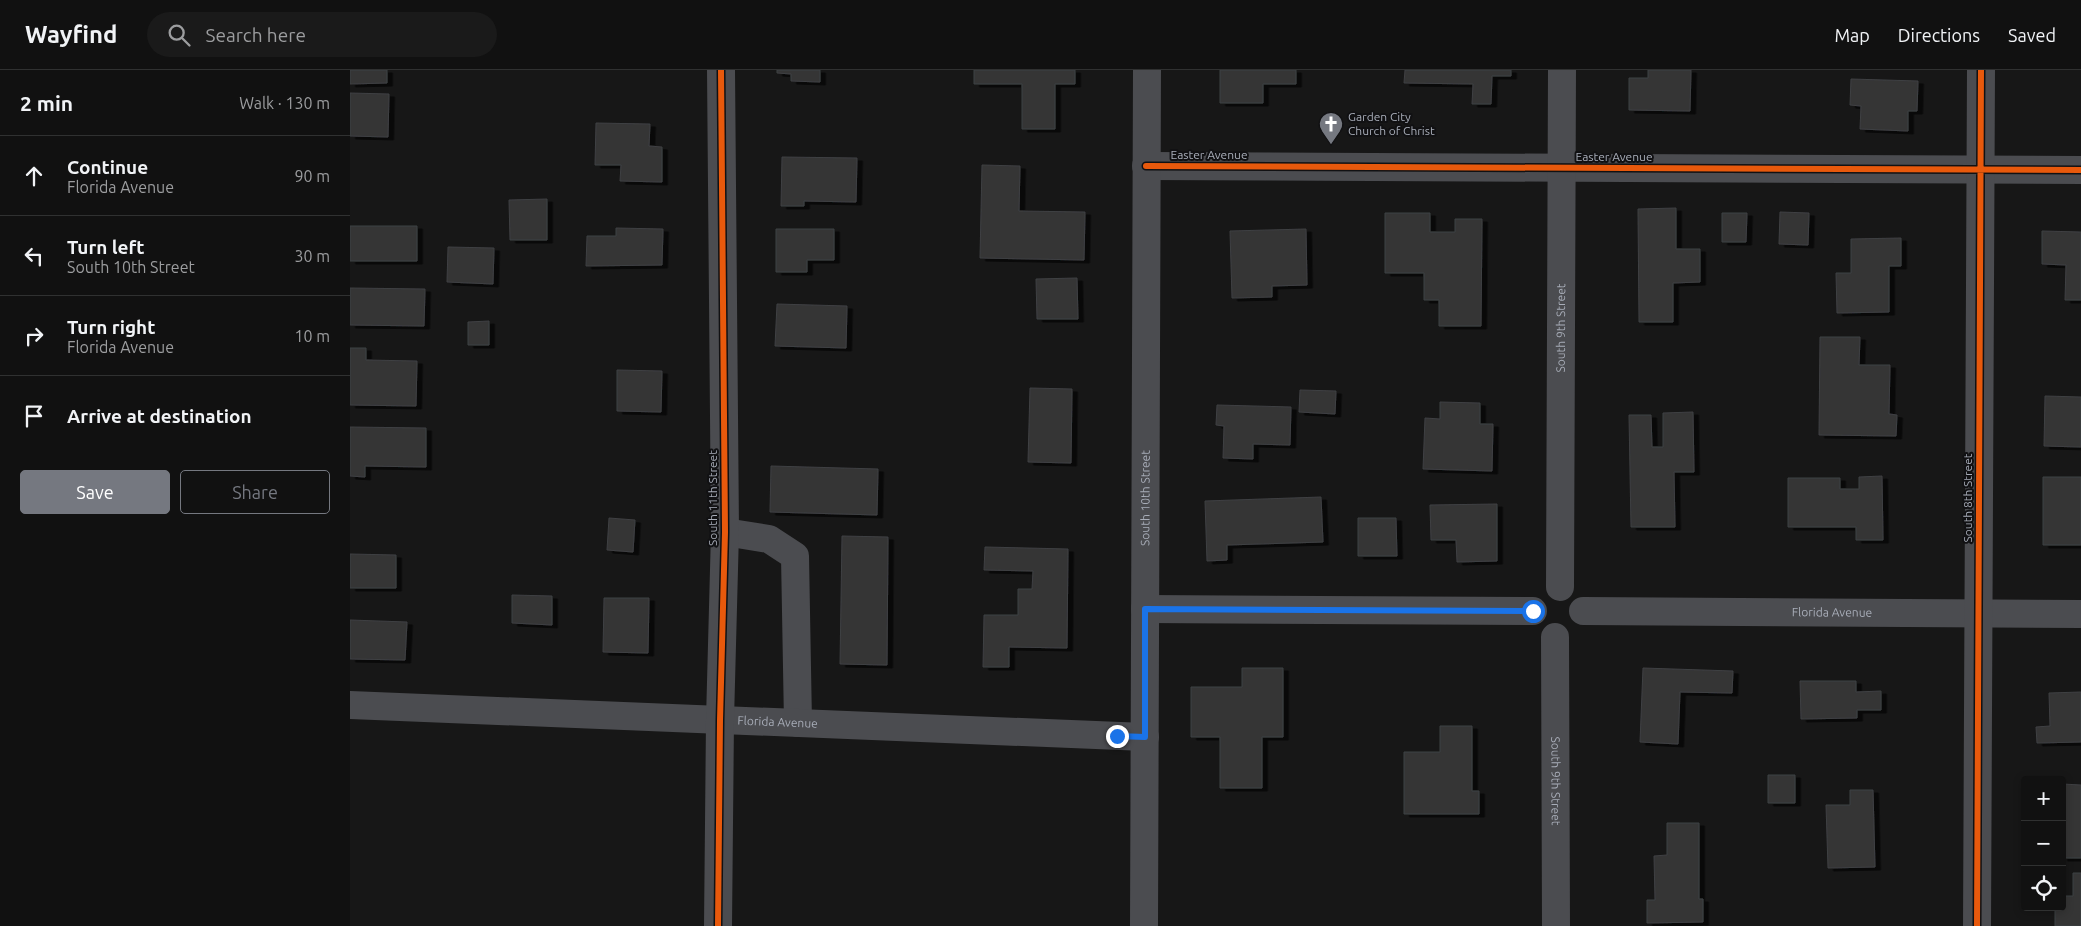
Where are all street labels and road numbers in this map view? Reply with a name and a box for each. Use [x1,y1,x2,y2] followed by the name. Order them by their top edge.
[1170,148,1248,161] street label: Easter Avenue
[1575,150,1653,163] street label: Easter Avenue
[1554,283,1567,373] street label: South 9th Street
[706,450,719,546] street label: South 11th Street
[1138,450,1152,546] street label: South 10th Street
[1961,453,1974,543] street label: South 8th Street
[1792,605,1872,619] street label: Florida Avenue
[737,714,818,730] street label: Florida Avenue
[1549,736,1563,826] street label: South 9th Street

